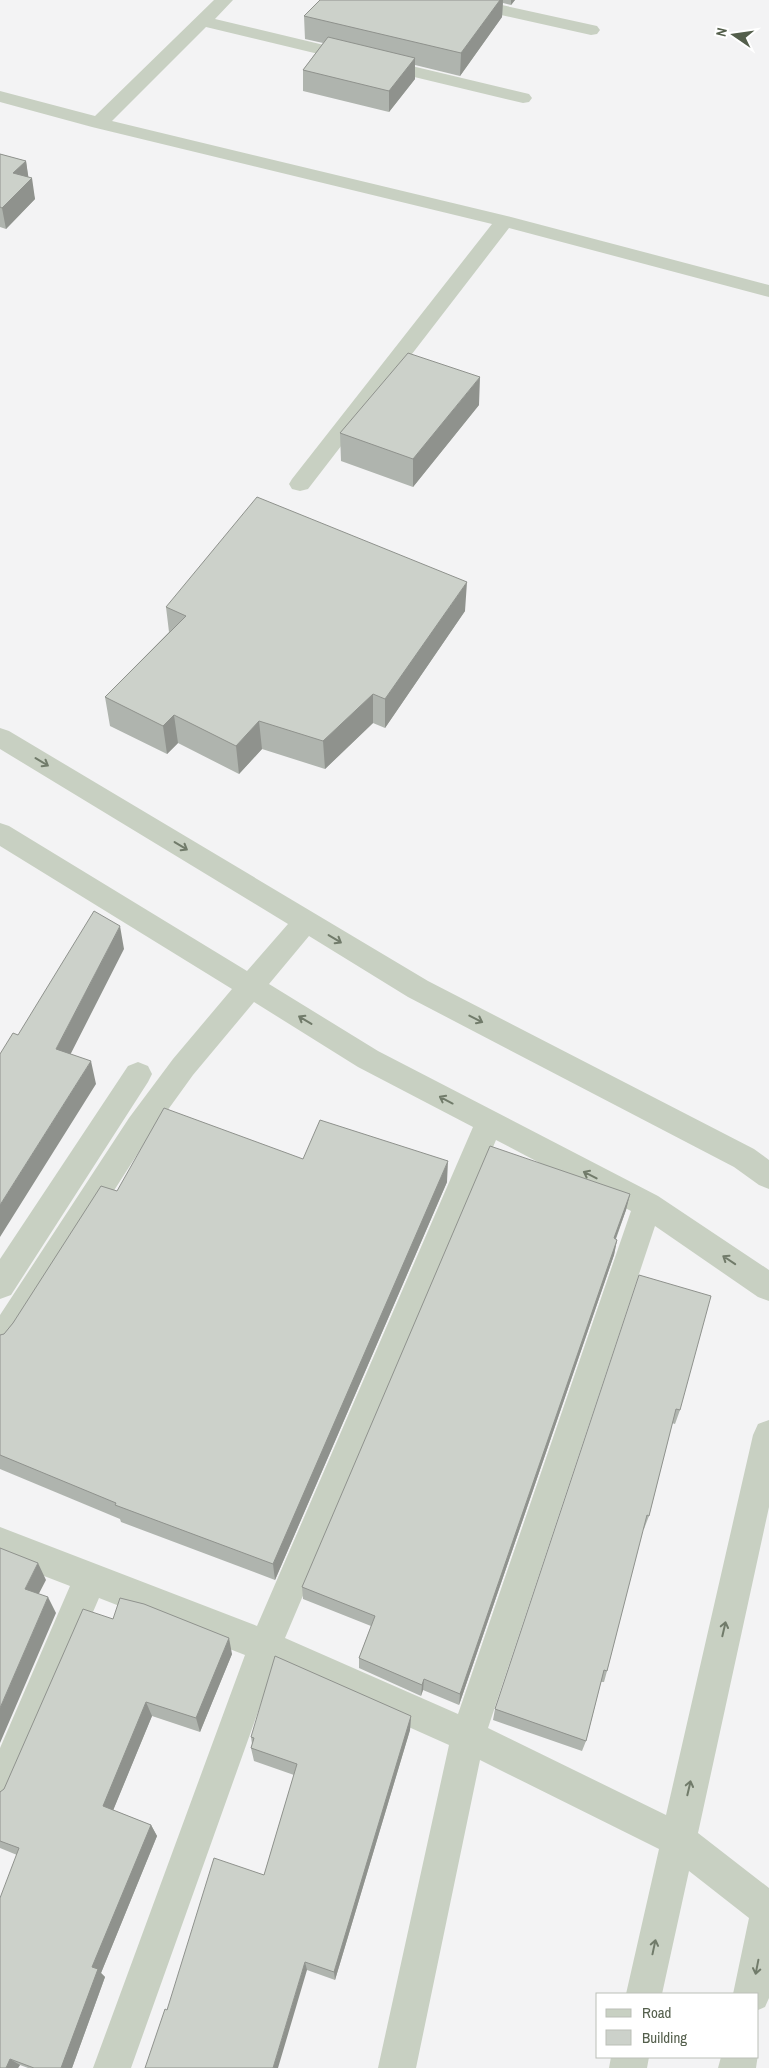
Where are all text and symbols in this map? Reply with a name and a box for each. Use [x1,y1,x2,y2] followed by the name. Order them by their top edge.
[709,10,759,60] north arrow
[712,26,731,38] text: N
[34,758,48,768] one-way arrow
[174,842,188,852] one-way arrow
[328,934,342,944] one-way arrow
[469,1014,484,1024] one-way arrow
[298,1015,312,1026] one-way arrow
[439,1095,454,1105] one-way arrow
[583,1170,598,1180] one-way arrow
[722,1255,736,1265] one-way arrow
[720,1622,729,1638] one-way arrow
[685,1780,694,1796] one-way arrow
[650,1939,659,1955] one-way arrow
[752,1959,761,1975] one-way arrow
[596,1993,759,2058] legend
[642,2002,671,2023] text: Road
[642,2027,687,2048] text: Building

